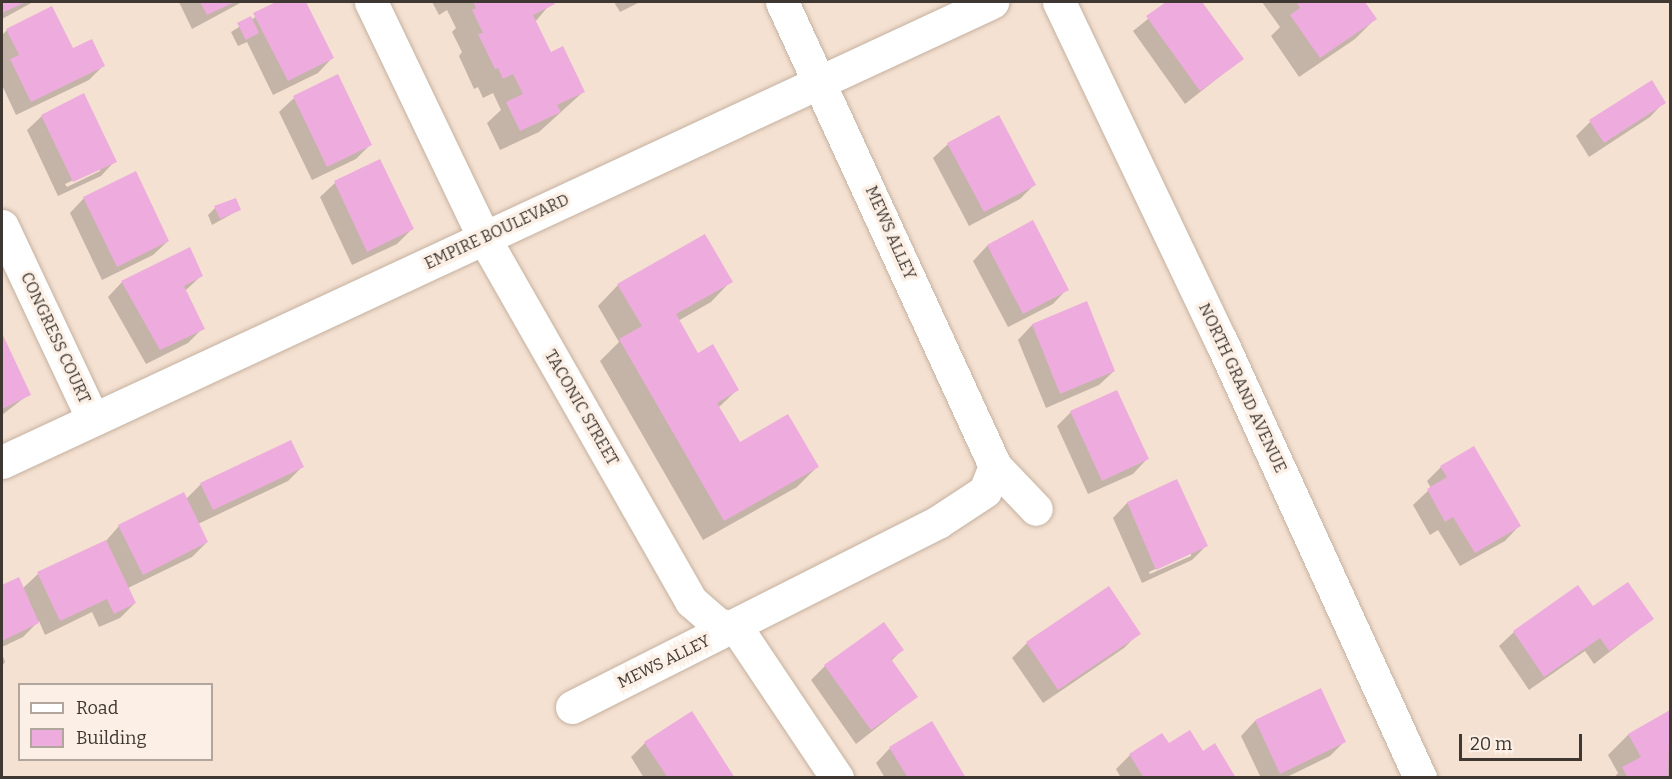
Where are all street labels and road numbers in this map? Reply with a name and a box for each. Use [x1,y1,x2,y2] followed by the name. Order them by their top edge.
[861,183,919,283] street label: MEWS ALLEY
[422,190,572,274] street label: EMPIRE BOULEVARD
[16,269,94,407] street label: CONGRESS COURT
[1194,300,1290,476] street label: NORTH GRAND AVENUE
[540,347,622,469] street label: TACONIC STREET
[615,631,713,693] street label: MEWS ALLEY

